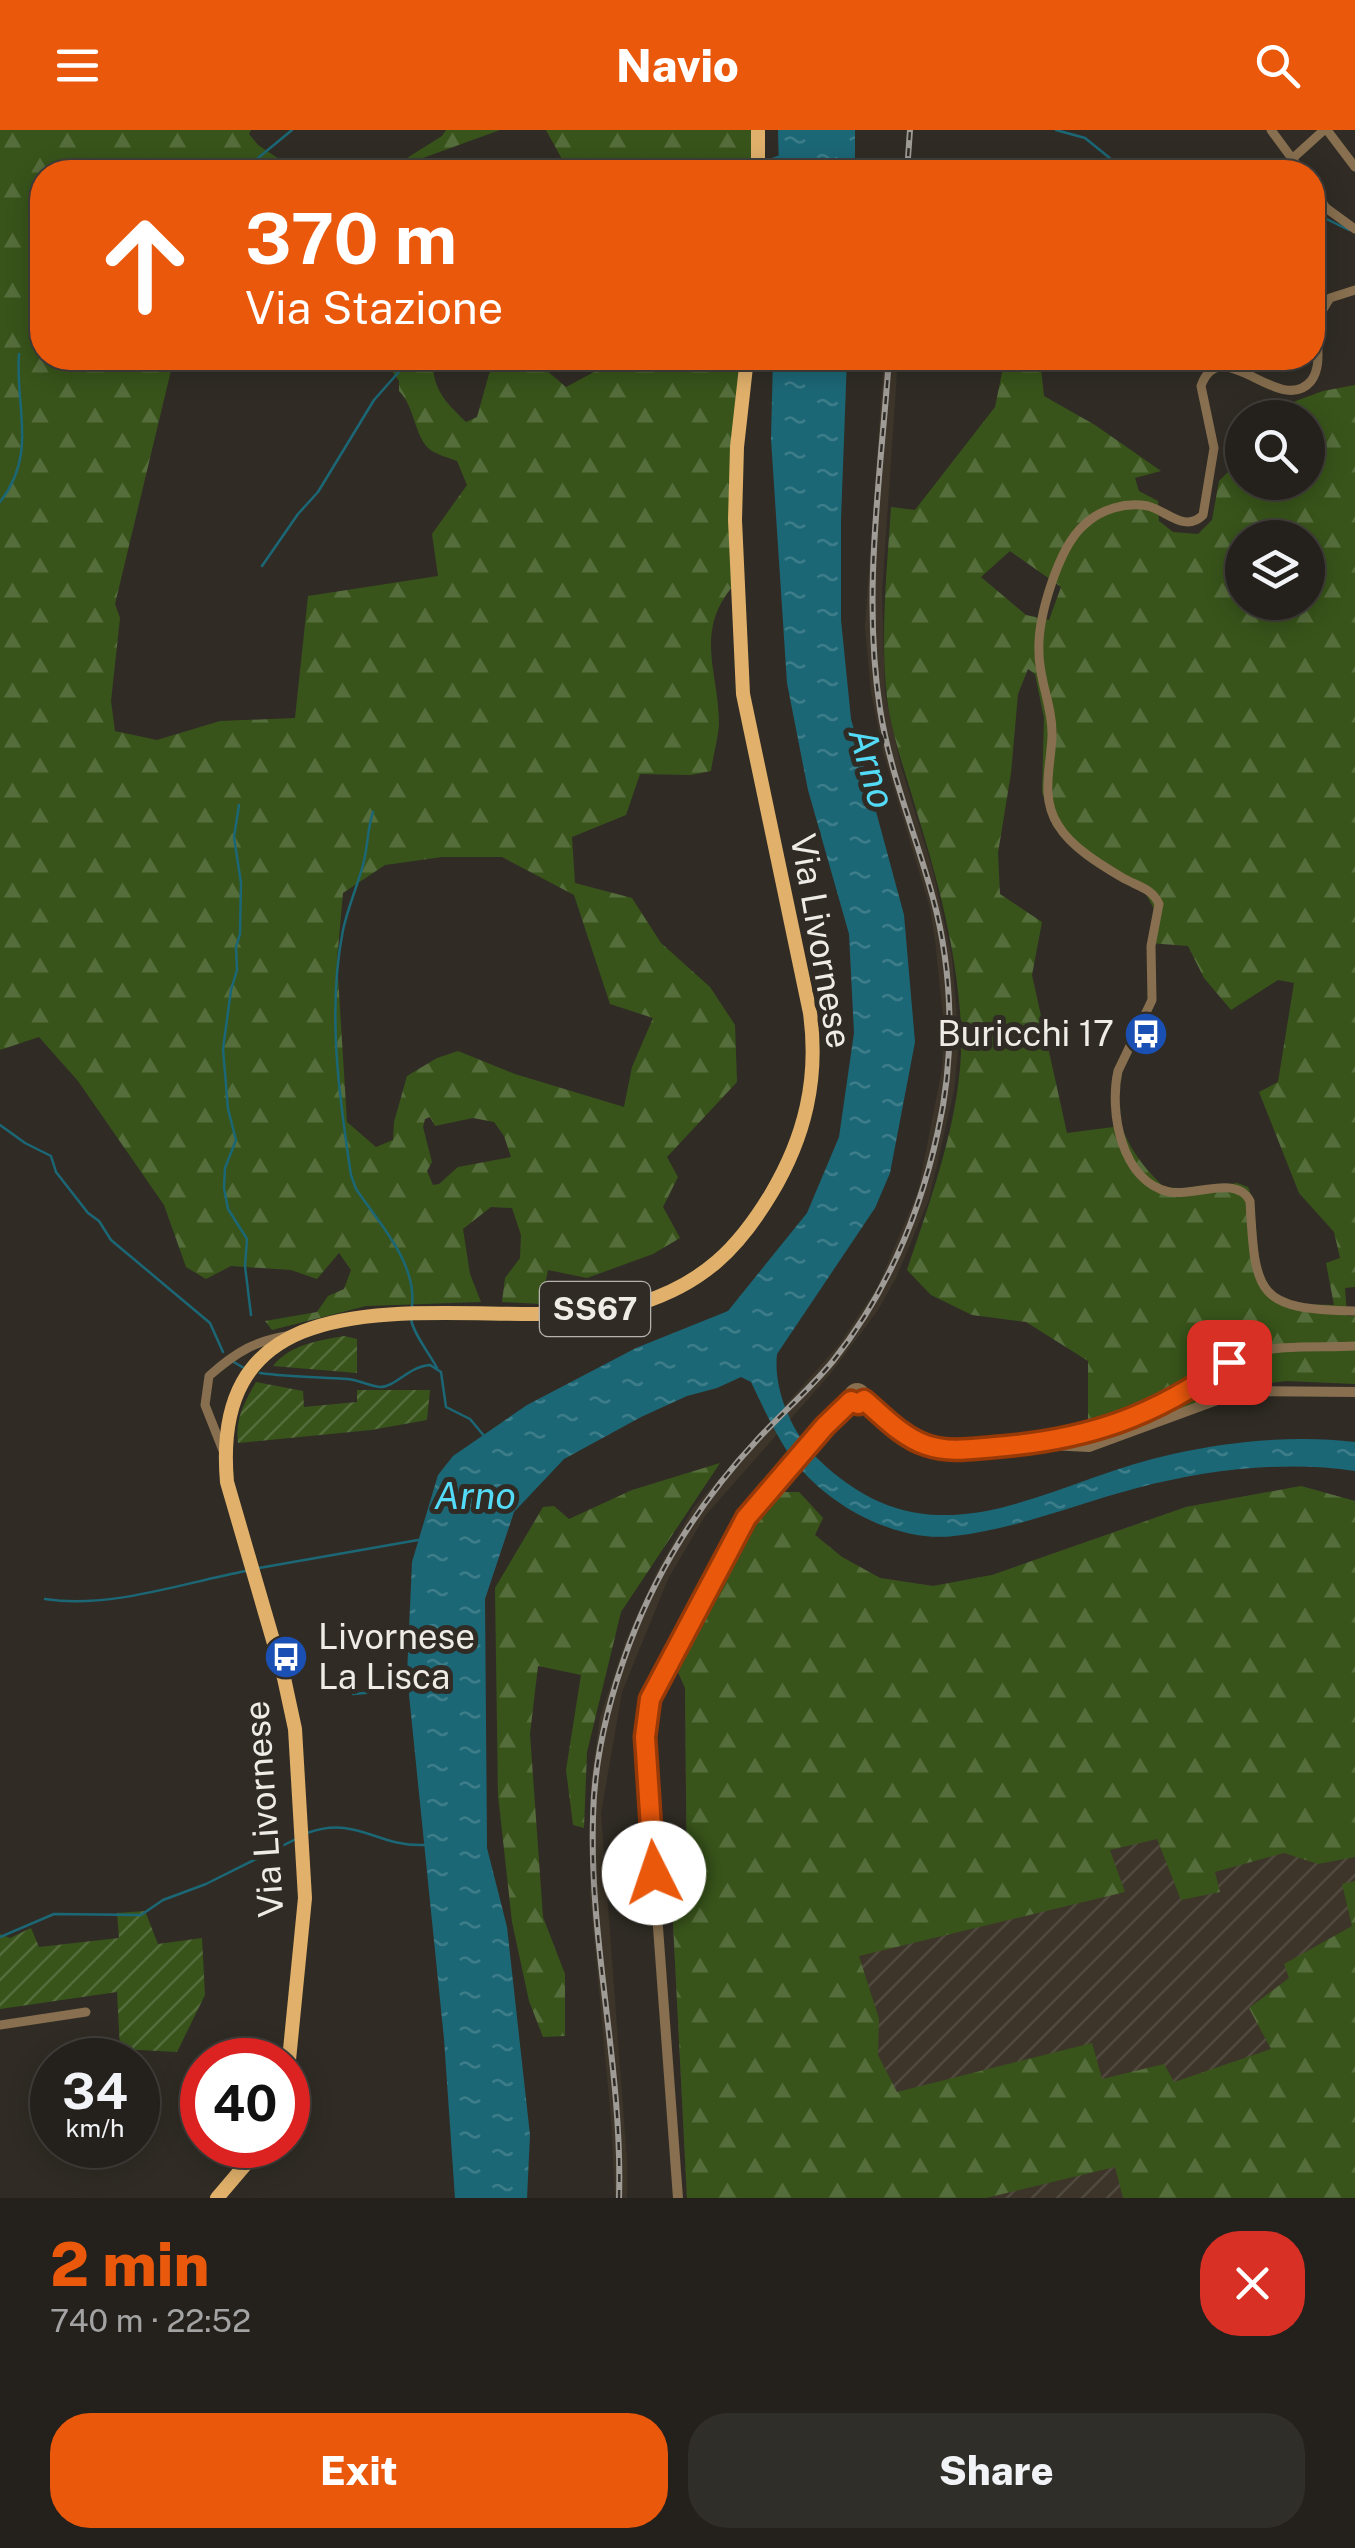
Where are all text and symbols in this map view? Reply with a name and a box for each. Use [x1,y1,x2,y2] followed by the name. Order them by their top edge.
[50,38,105,93] icon: menu
[1250,38,1305,93] icon: search
[616,39,739,92] text: Navio
[245,197,457,280] text: 370 m
[80,200,210,330] icon: ahead
[245,281,503,334] text: Via Stazione
[1225,400,1325,620] map controls
[1225,400,1325,500] button: search
[1225,520,1325,620] button: layers
[840,722,905,813] water label: Arno
[782,830,861,1051] street label: Via Livornese
[1123,1011,1169,1057] bus stop icon: Buricchi 17
[937,1013,1114,1054] place label: Buricchi 17
[540,1282,650,1336] road number: SS67
[1187,1320,1272,1405] pin
[1202,1335,1257,1390] icon: arrive
[434,1473,516,1518] water label: Arno
[318,1616,475,1697] place label: Livornese La Lisca
[263,1634,309,1680] bus stop icon: Livornese La Lisca
[235,1699,292,1919] street label: Via Livornese
[602,1821,706,1925] position arrow
[180,2038,310,2168] speed limit sign: 40
[62,2061,128,2120] text: 34
[66,2113,124,2143] text: km/h
[50,2229,209,2300] text: 2 min
[1200,2231,1305,2336] button: close
[50,2302,251,2339] text: 740 m · 22:52
[50,2413,668,2528] button: Exit
[688,2413,1305,2528] button: Share

